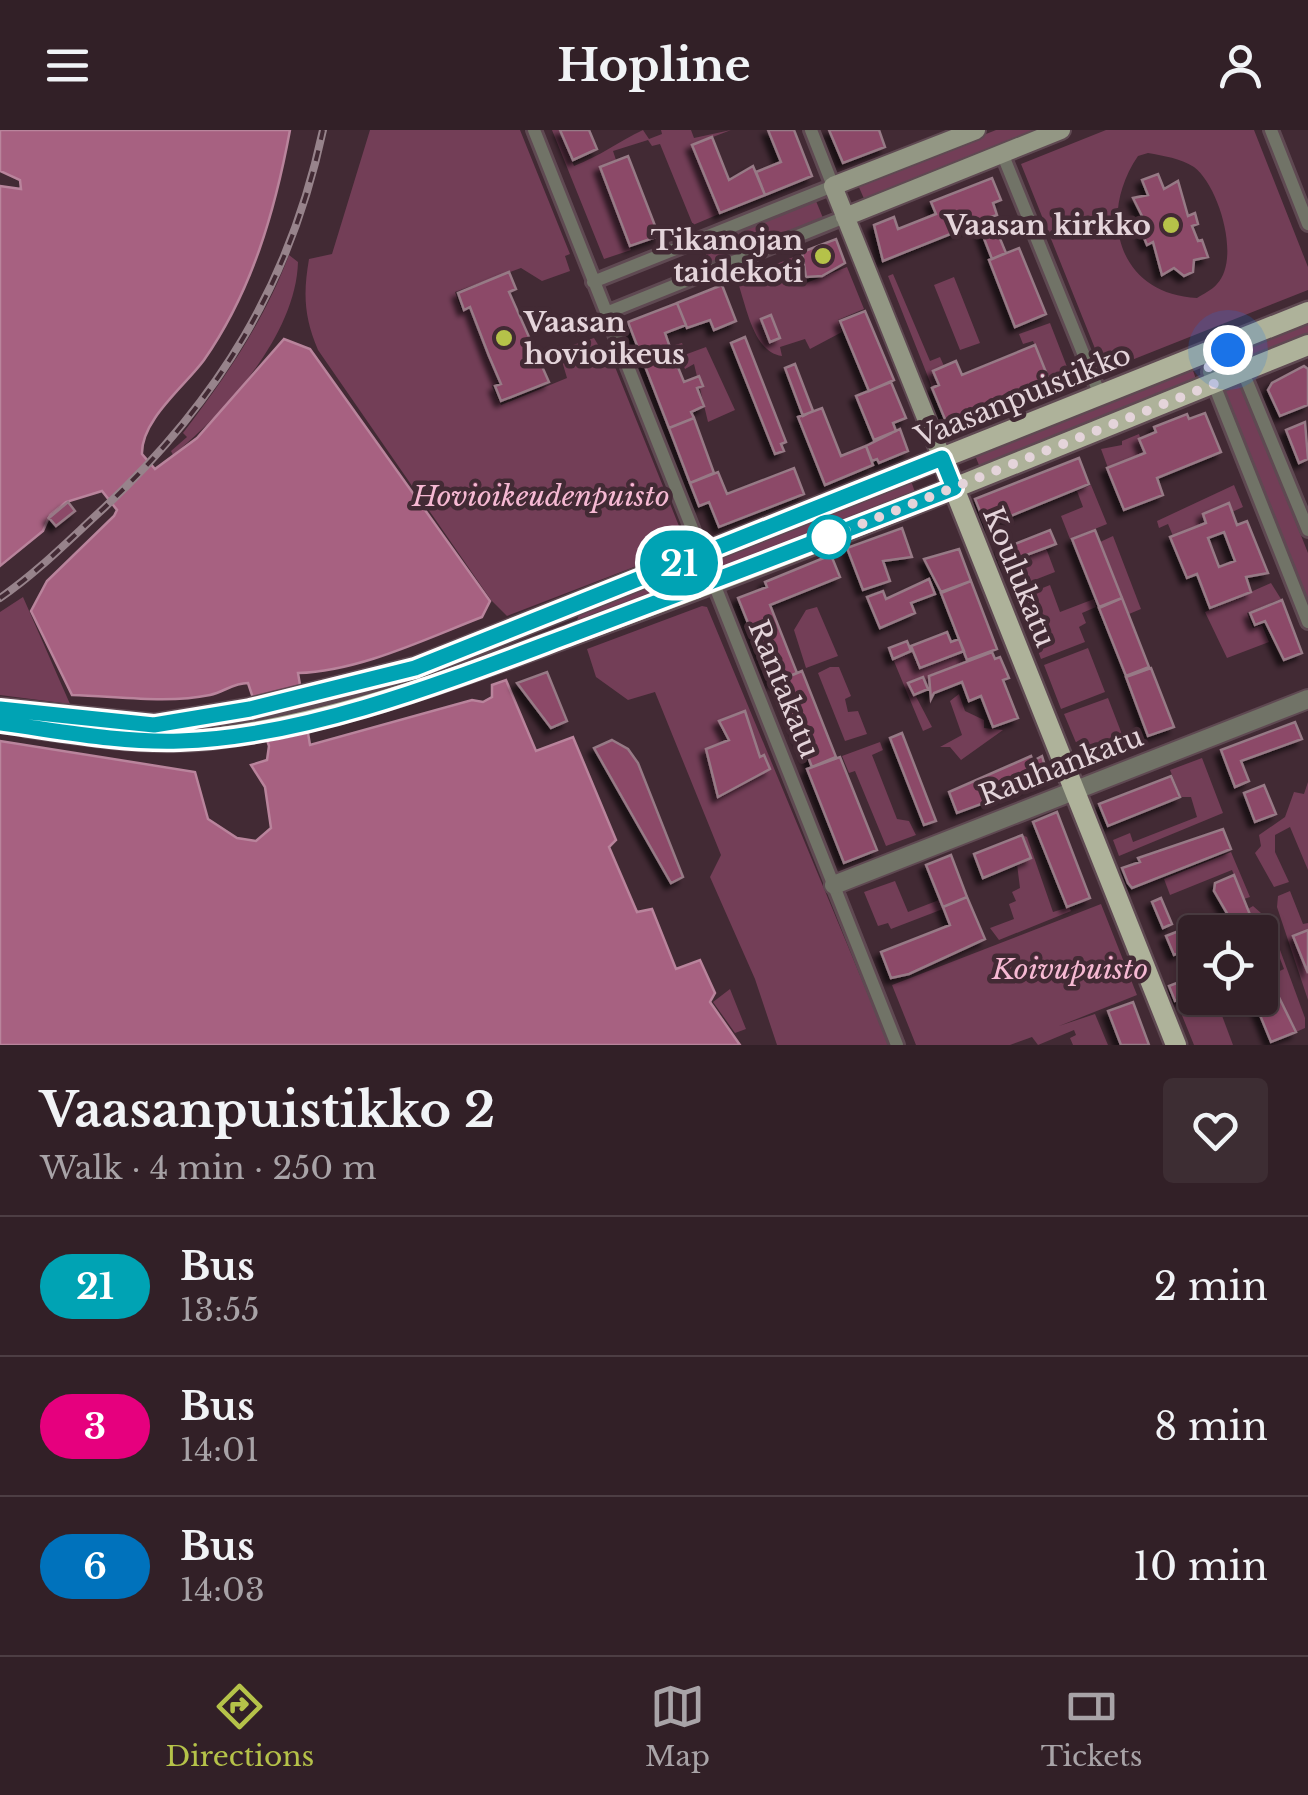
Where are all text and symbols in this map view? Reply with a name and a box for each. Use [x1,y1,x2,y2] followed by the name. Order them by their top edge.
[557,37,751,93] text: Hopline
[40,38,95,93] icon: menu
[1213,38,1268,93] icon: person
[943,208,1151,243] place label: Vaasan kirkko
[1160,214,1182,236] marker: Vaasan kirkko
[651,223,803,290] place label: Tikanojan taidekoti
[812,245,834,267] marker: Tikanojan taidekoti
[523,305,685,372] place label: Vaasan hovioikeus
[1203,325,1253,375] your location
[493,327,515,349] marker: Vaasan hovioikeus
[909,337,1136,456] street label: Vaasanpuistikko
[411,479,670,514] park label: Hovioikeudenpuisto
[975,502,1063,652] street label: Koulukatu
[808,516,850,558] unlabelled marker
[634,530,724,596] line badge: 21
[660,542,698,585] text: 21
[741,615,827,763] street label: Rantakatu
[974,719,1148,813] street label: Rauhankatu
[1178,915,1278,1015] map controls
[1178,915,1278,1015] button: locate
[991,952,1148,987] park label: Koivupuisto
[1163,1078,1268,1183] button: heart
[40,1080,495,1140] text: Vaasanpuistikko 2
[40,1148,377,1188] text: Walk · 4 min · 250 m
[180,1243,255,1290] text: Bus
[1154,1263,1268,1310] text: 2 min
[76,1265,114,1308] text: 21
[180,1290,259,1330] text: 13:55
[180,1383,255,1430] text: Bus
[1154,1403,1268,1450] text: 8 min
[84,1405,106,1448] text: 3
[180,1430,259,1470] text: 14:01
[180,1523,255,1570] text: Bus
[1133,1543,1268,1590] text: 10 min
[83,1545,107,1588] text: 6
[180,1570,265,1610] text: 14:03
[165,1679,314,1774] tab: Directions
[645,1679,710,1774] tab: Map
[1041,1679,1143,1774] tab: Tickets

